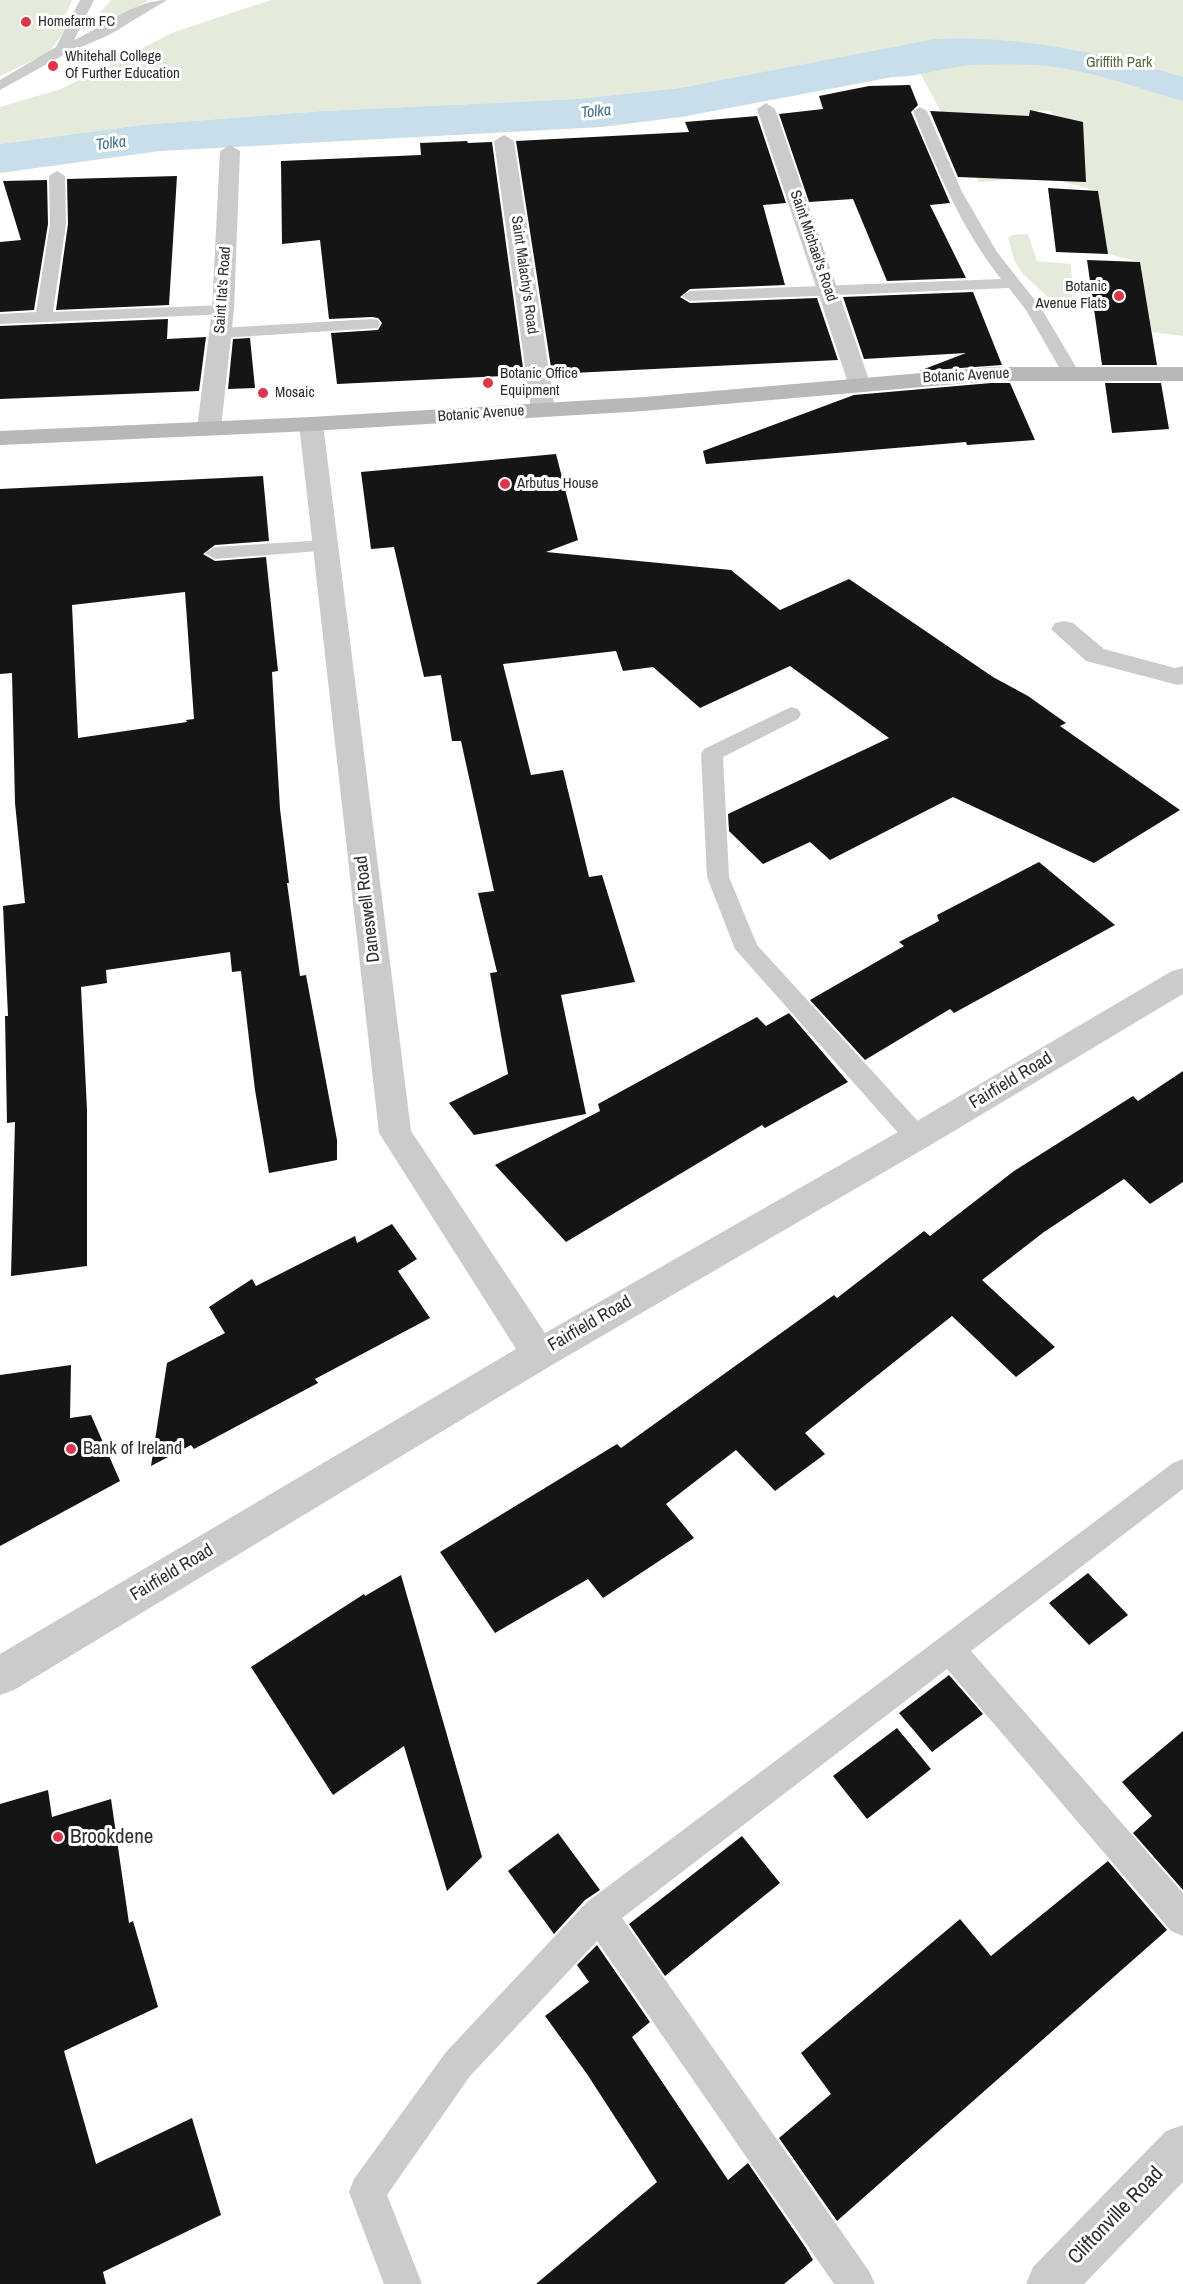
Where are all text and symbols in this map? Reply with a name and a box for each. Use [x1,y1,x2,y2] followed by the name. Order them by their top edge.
[38,13,115,31] place label: Homefarm FC
[19,15,33,29] marker: Homefarm FC
[65,48,180,83] place label: Whitehall College Of Further Education
[1086,54,1152,72] park label: Griffith Park
[46,59,60,73] marker: Whitehall College Of Further Education
[580,101,612,123] water label: Tolka
[95,133,127,155] water label: Tolka
[786,188,840,304] street label: Saint Michael's Road
[507,215,541,335] street label: Saint Malachy's Road
[211,246,235,334] street label: Saint Ita's Road
[1035,278,1107,313] place label: Botanic Avenue Flats
[1112,289,1126,303] marker: Botanic Avenue Flats
[500,365,578,400] place label: Botanic Office Equipment
[922,365,1010,387] street label: Botanic Avenue
[481,376,495,390] marker: Botanic Office Equipment
[275,384,315,402] place label: Mosaic
[256,386,270,400] marker: Mosaic
[437,402,525,426] street label: Botanic Avenue
[517,475,598,493] place label: Arbutus House
[498,477,512,491] marker: Arbutus House
[351,854,385,964] street label: Daneswell Road
[966,1048,1056,1114] street label: Fairfield Road
[544,1291,636,1357] street label: Fairfield Road
[83,1438,182,1460] place label: Bank of Ireland
[64,1442,78,1456] marker: Bank of Ireland
[127,1540,217,1606] street label: Fairfield Road
[70,1824,153,1850] place label: Brookdene
[51,1830,65,1844] marker: Brookdene
[1063,2162,1169,2270] street label: Cliftonville Road

